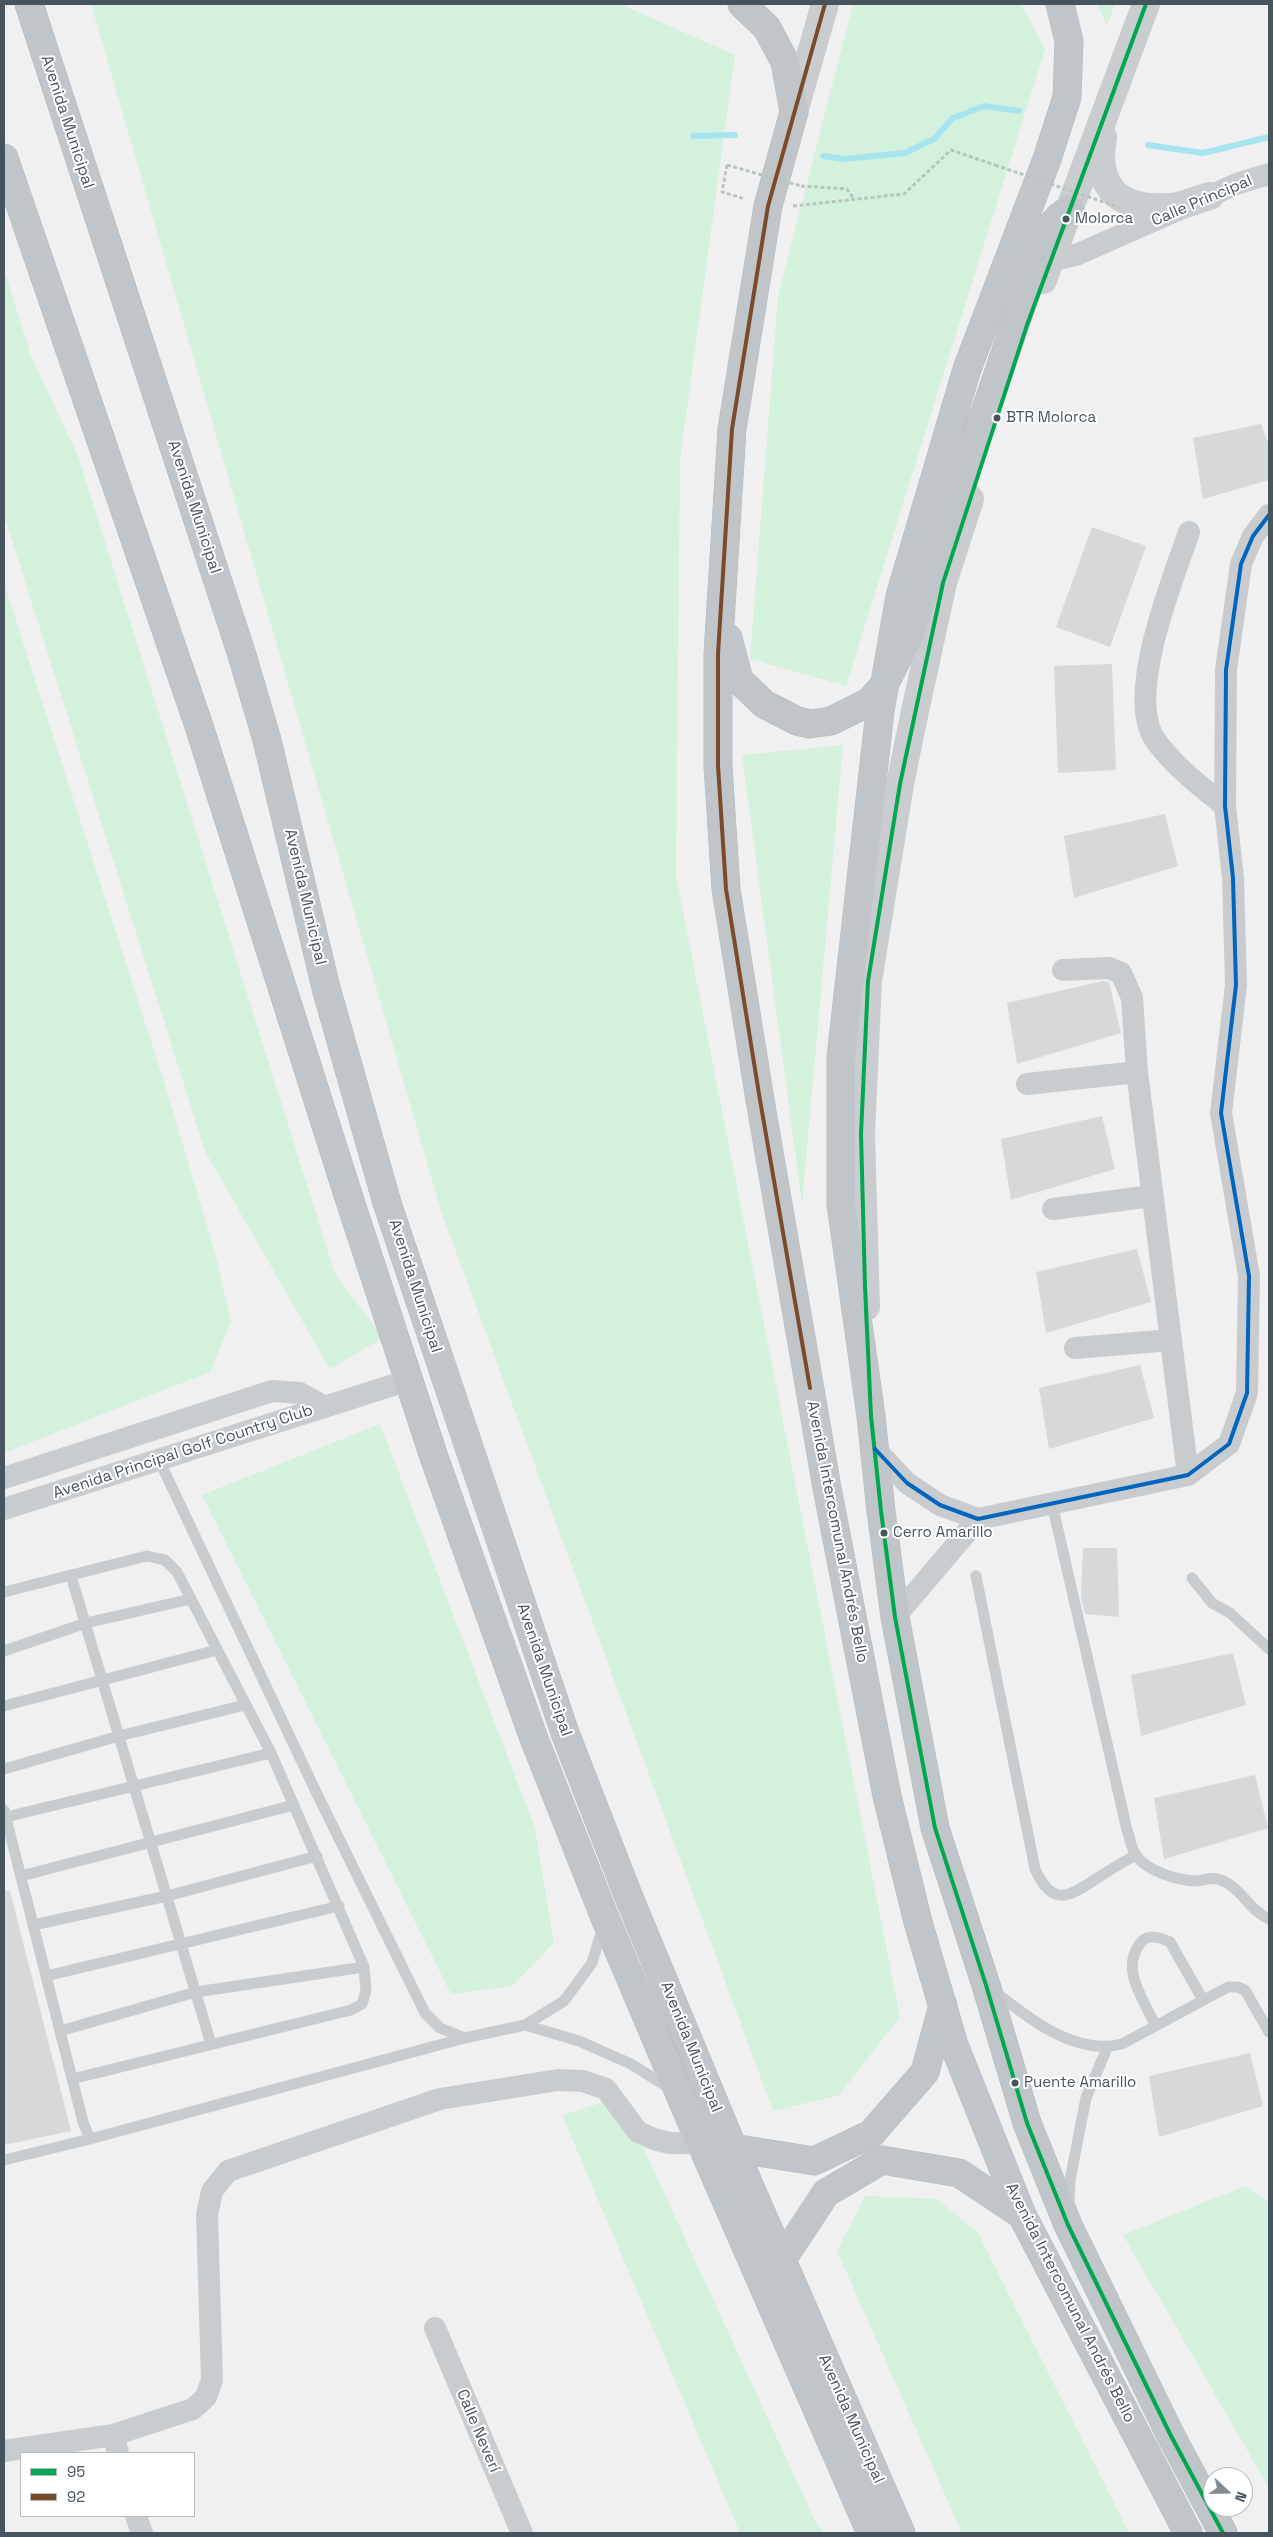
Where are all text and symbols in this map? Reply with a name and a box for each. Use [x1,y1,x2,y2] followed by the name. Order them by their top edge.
[36,53,98,191] street label: Avenida Municipal
[1149,171,1255,231] street label: Calle Principal
[1075,210,1133,228] place label: Molorca
[1061,214,1071,224] marker: Molorca
[1006,409,1096,427] place label: BTR Molorca
[992,413,1002,423] marker: BTR Molorca
[163,438,225,576] street label: Avenida Municipal
[280,827,330,967] street label: Avenida Municipal
[384,1217,446,1355] street label: Avenida Municipal
[802,1399,872,1665] street label: Avenida Intercomunal Andrés Bello
[51,1401,315,1503] street label: Avenida Principal Golf Country Club
[893,1524,993,1542] place label: Cerro Amarillo
[879,1528,889,1538] marker: Cerro Amarillo
[512,1601,576,1739] street label: Avenida Municipal
[656,1979,726,2115] street label: Avenida Municipal
[1024,2074,1136,2092] place label: Puente Amarillo
[1010,2078,1020,2088] marker: Puente Amarillo
[1001,2180,1139,2426] street label: Avenida Intercomunal Andrés Bello
[814,2352,888,2486] street label: Avenida Municipal
[452,2387,504,2475] street label: Calle Neverí
[20,2452,195,2517] legend
[67,2462,85,2481] text: 95
[1203,2467,1253,2517] north arrow
[67,2487,85,2506] text: 92
[1231,2489,1251,2505] text: N

